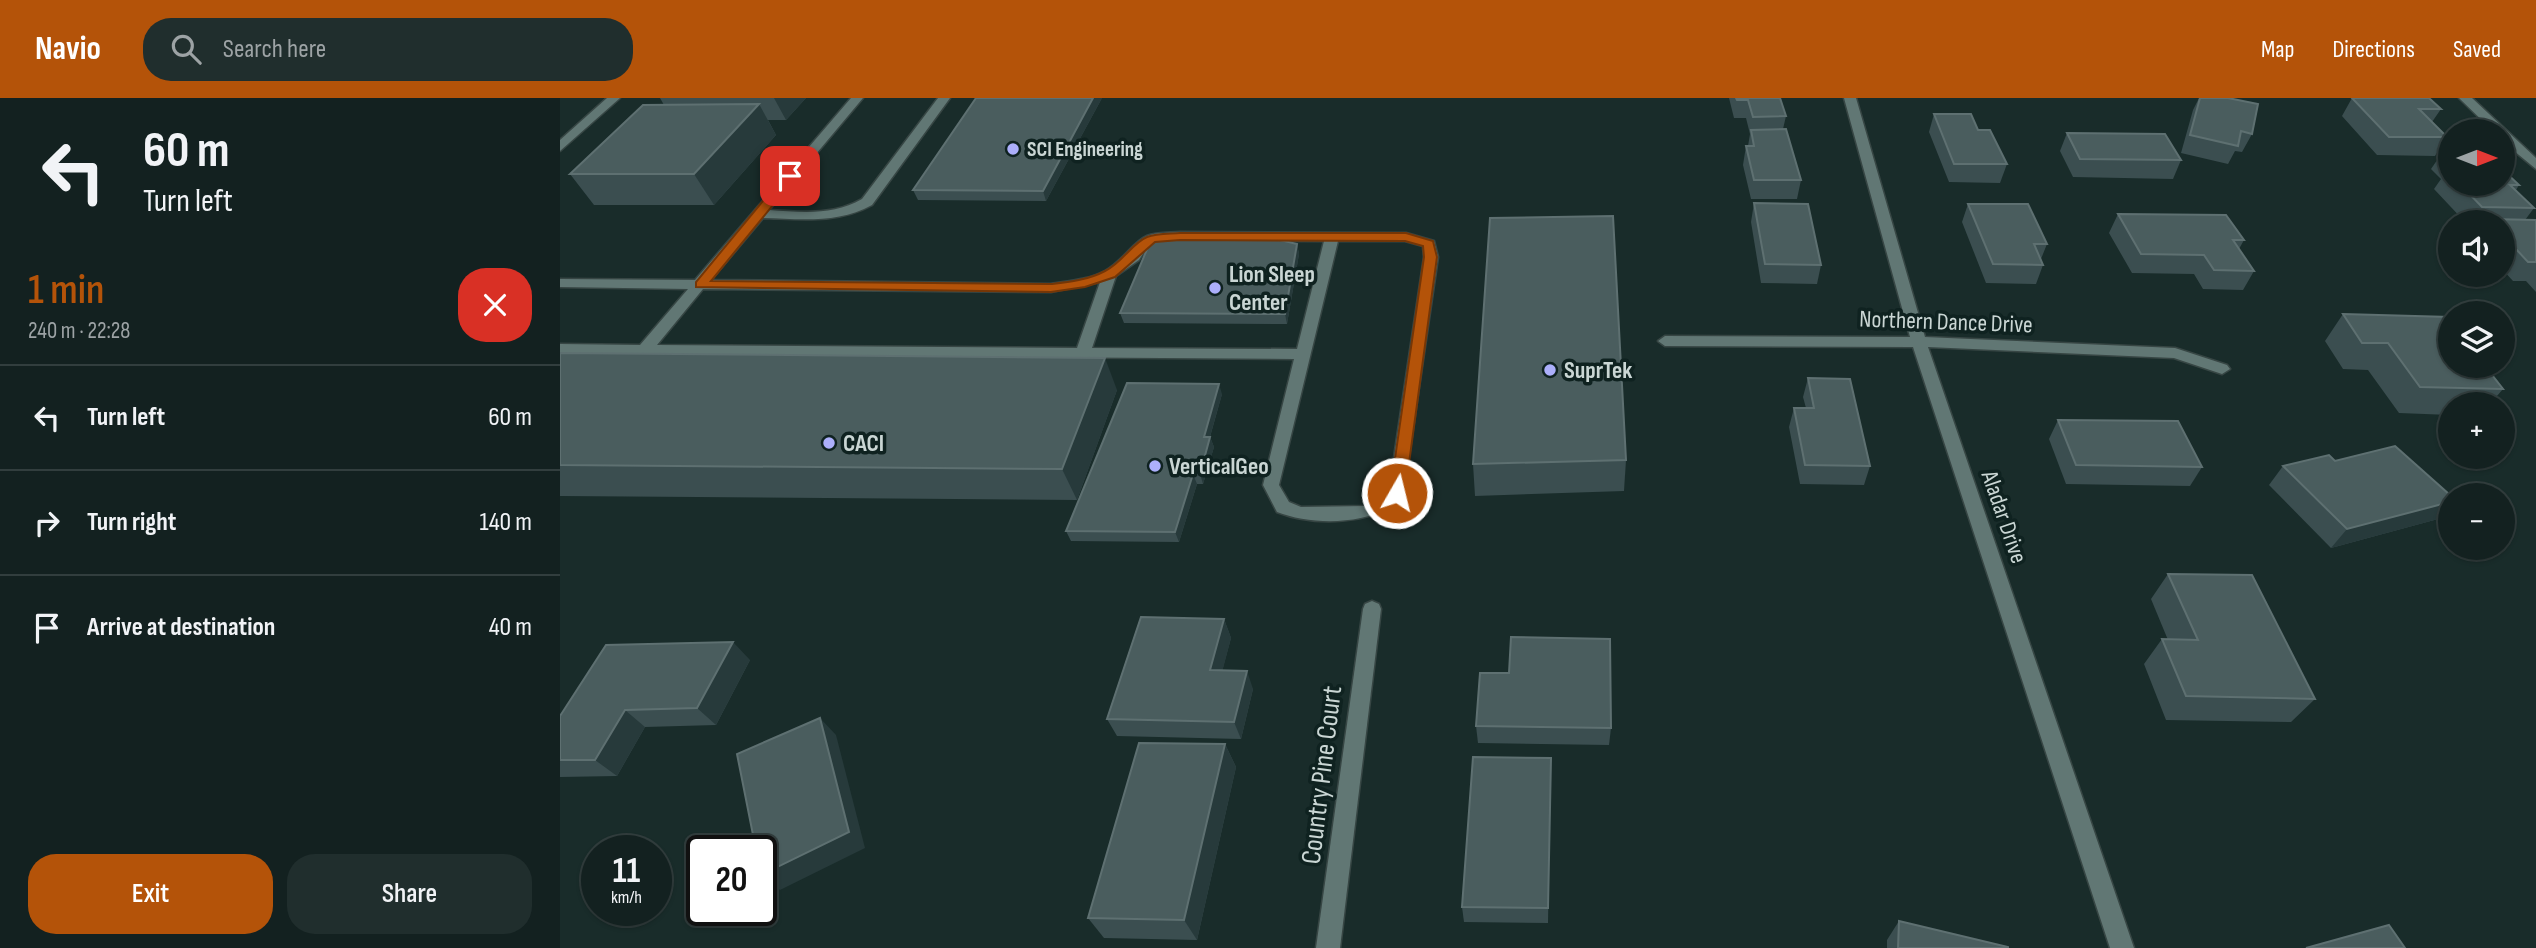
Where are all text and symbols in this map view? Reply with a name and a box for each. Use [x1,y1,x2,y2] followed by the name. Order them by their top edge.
[143,18,633,81] search box
[35,29,101,69] text: Navio
[167,30,205,68] icon: search
[223,34,326,65] text: Search here
[2261,35,2294,64] text: Map
[2332,35,2415,64] text: Directions
[2453,35,2501,64] text: Saved
[2438,119,2515,196] north arrow
[2438,119,2515,560] map controls
[143,122,230,181] text: 60 m
[28,126,119,217] icon: left
[1027,137,1143,162] place label: SCI Engineering
[1005,141,1021,157] marker: SCI Engineering
[760,146,820,206] pin
[771,157,809,195] icon: arrive
[143,182,233,221] text: Turn left
[2438,210,2515,287] button: sound
[1229,260,1315,317] place label: Lion Sleep Center
[28,265,104,316] text: 1 min
[458,268,532,342] button: close
[1207,280,1223,296] marker: Lion Sleep Center
[2438,301,2515,378] button: layers
[1859,304,2033,340] street label: Northern Dance Drive
[28,317,130,345] text: 240 m · 22:28
[1564,356,1632,385] place label: SuprTek
[1542,362,1558,378] marker: SuprTek
[2438,392,2515,469] button: +
[28,399,66,437] icon: left
[87,402,165,433] text: Turn left
[488,402,532,433] text: 60 m
[843,429,884,458] place label: CACI
[821,435,837,451] marker: CACI
[1169,452,1269,481] place label: VerticalGeo
[1360,456,1434,530] position arrow
[1147,458,1163,474] marker: VerticalGeo
[1974,466,2033,567] street label: Aladar Drive
[2438,483,2515,560] button: −
[28,504,66,542] icon: right
[87,507,176,538] text: Turn right
[480,507,532,538] text: 140 m
[28,609,66,647] icon: arrive
[87,612,275,643] text: Arrive at destination
[489,612,532,643] text: 40 m
[1295,684,1349,866] street label: Country Pine Court
[686,835,777,926] speed limit sign: 20
[613,850,640,893] text: 11
[28,854,273,934] button: Exit
[287,854,532,934] button: Share
[611,887,642,908] text: km/h

